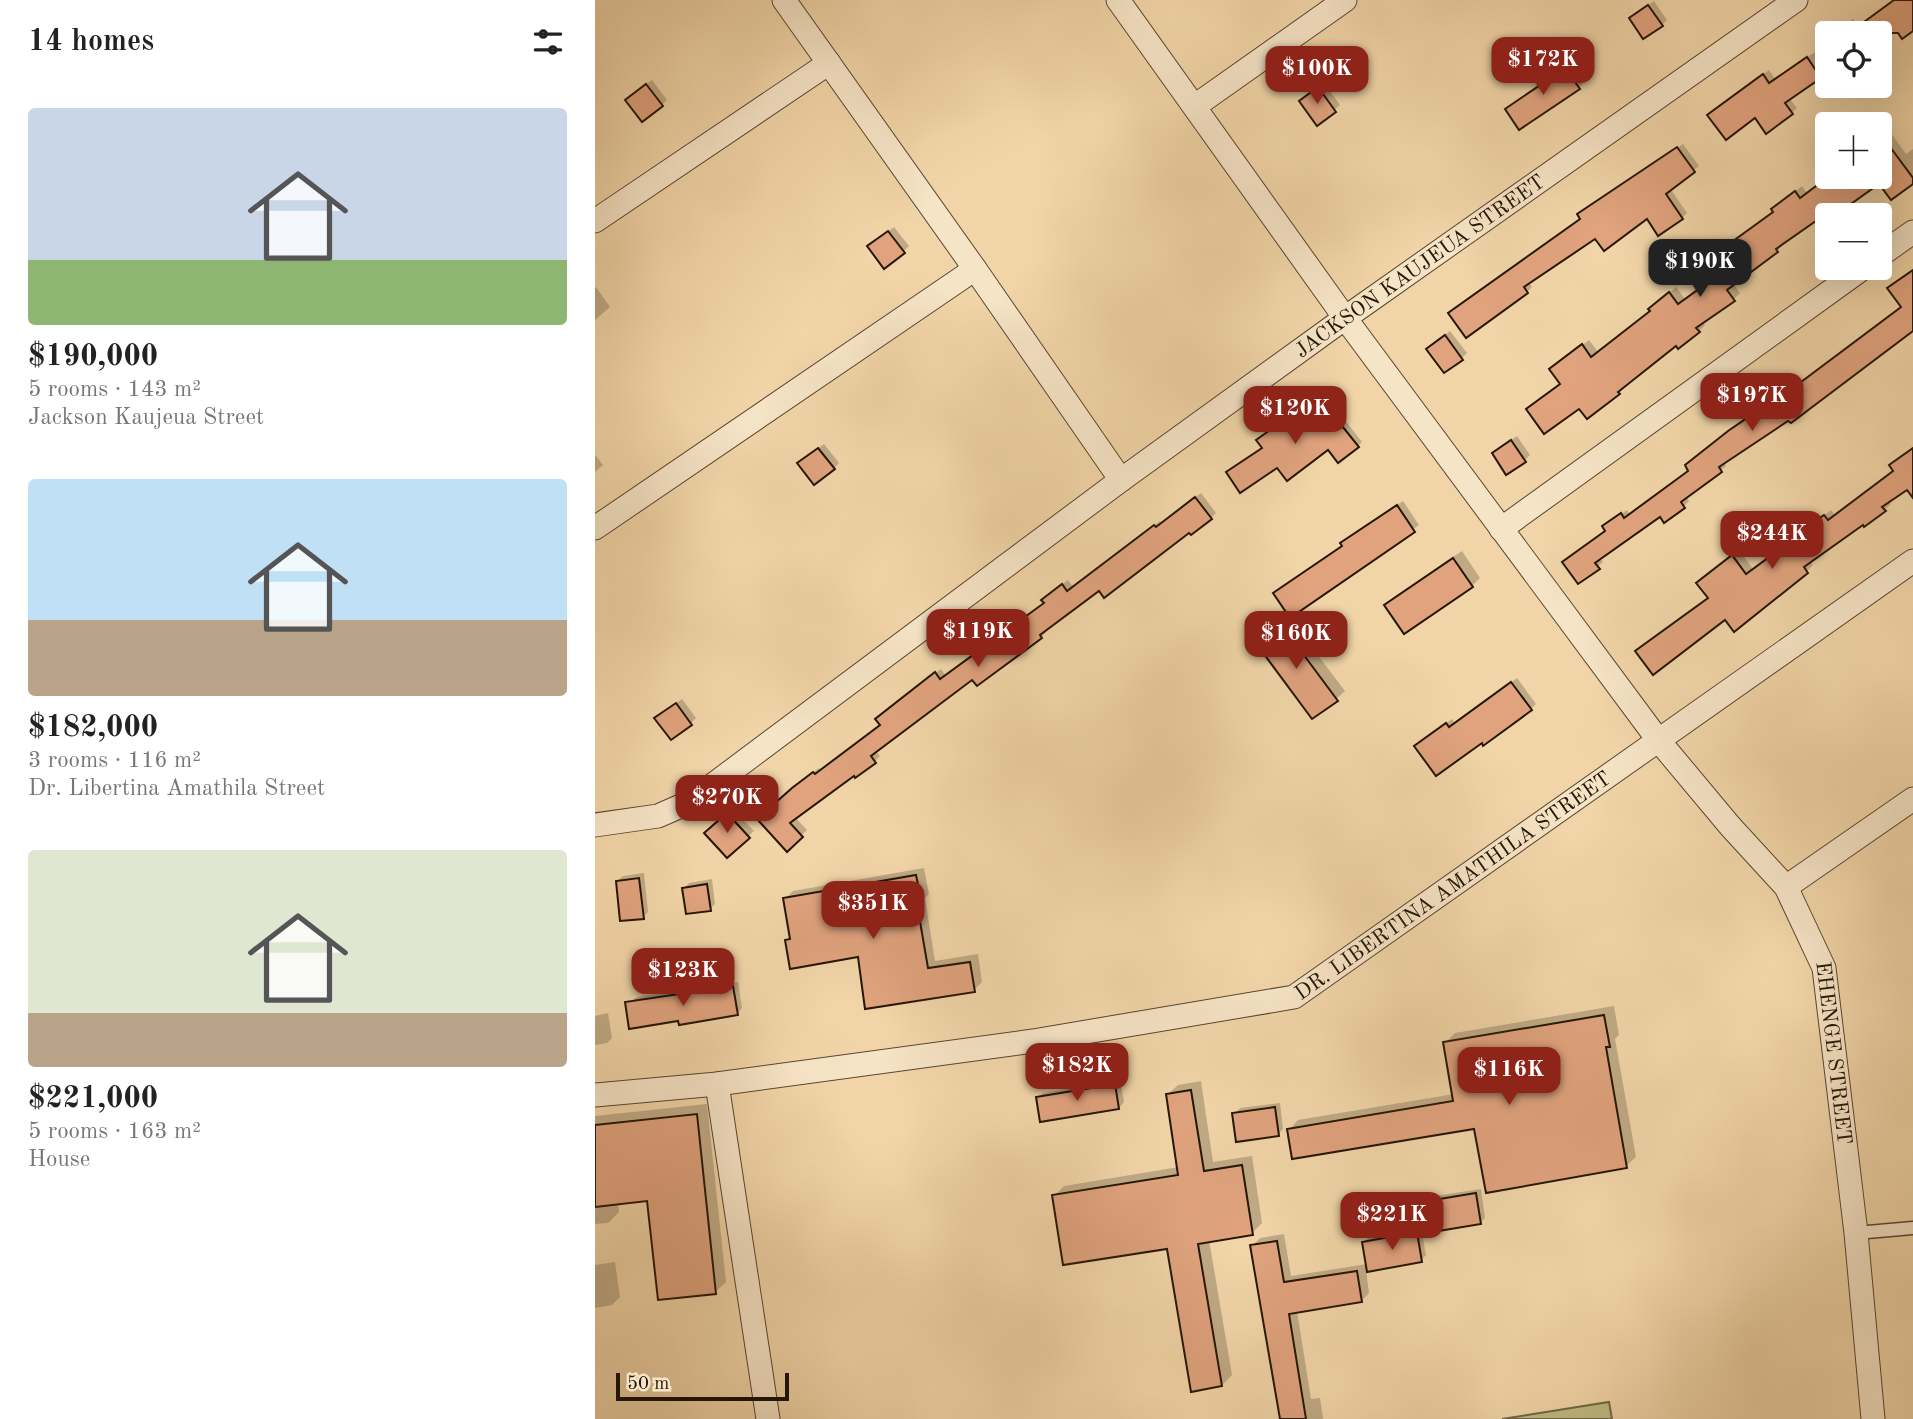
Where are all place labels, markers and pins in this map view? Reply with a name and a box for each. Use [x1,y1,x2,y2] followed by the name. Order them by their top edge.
[1494,38,1592,97] pin: $172K
[1268,46,1366,106] pin: $100K
[1651,240,1749,299] pin: $190K
[1703,374,1801,433] pin: $197K
[1246,386,1344,446] pin: $120K
[1723,512,1821,571] pin: $244K
[929,610,1027,669] pin: $119K
[1247,612,1345,671] pin: $160K
[678,776,776,835] pin: $270K
[824,881,922,941] pin: $351K
[634,948,732,1008] pin: $123K
[1028,1044,1126,1103] pin: $182K
[1460,1048,1558,1107] pin: $116K
[1343,1192,1441,1252] pin: $221K

